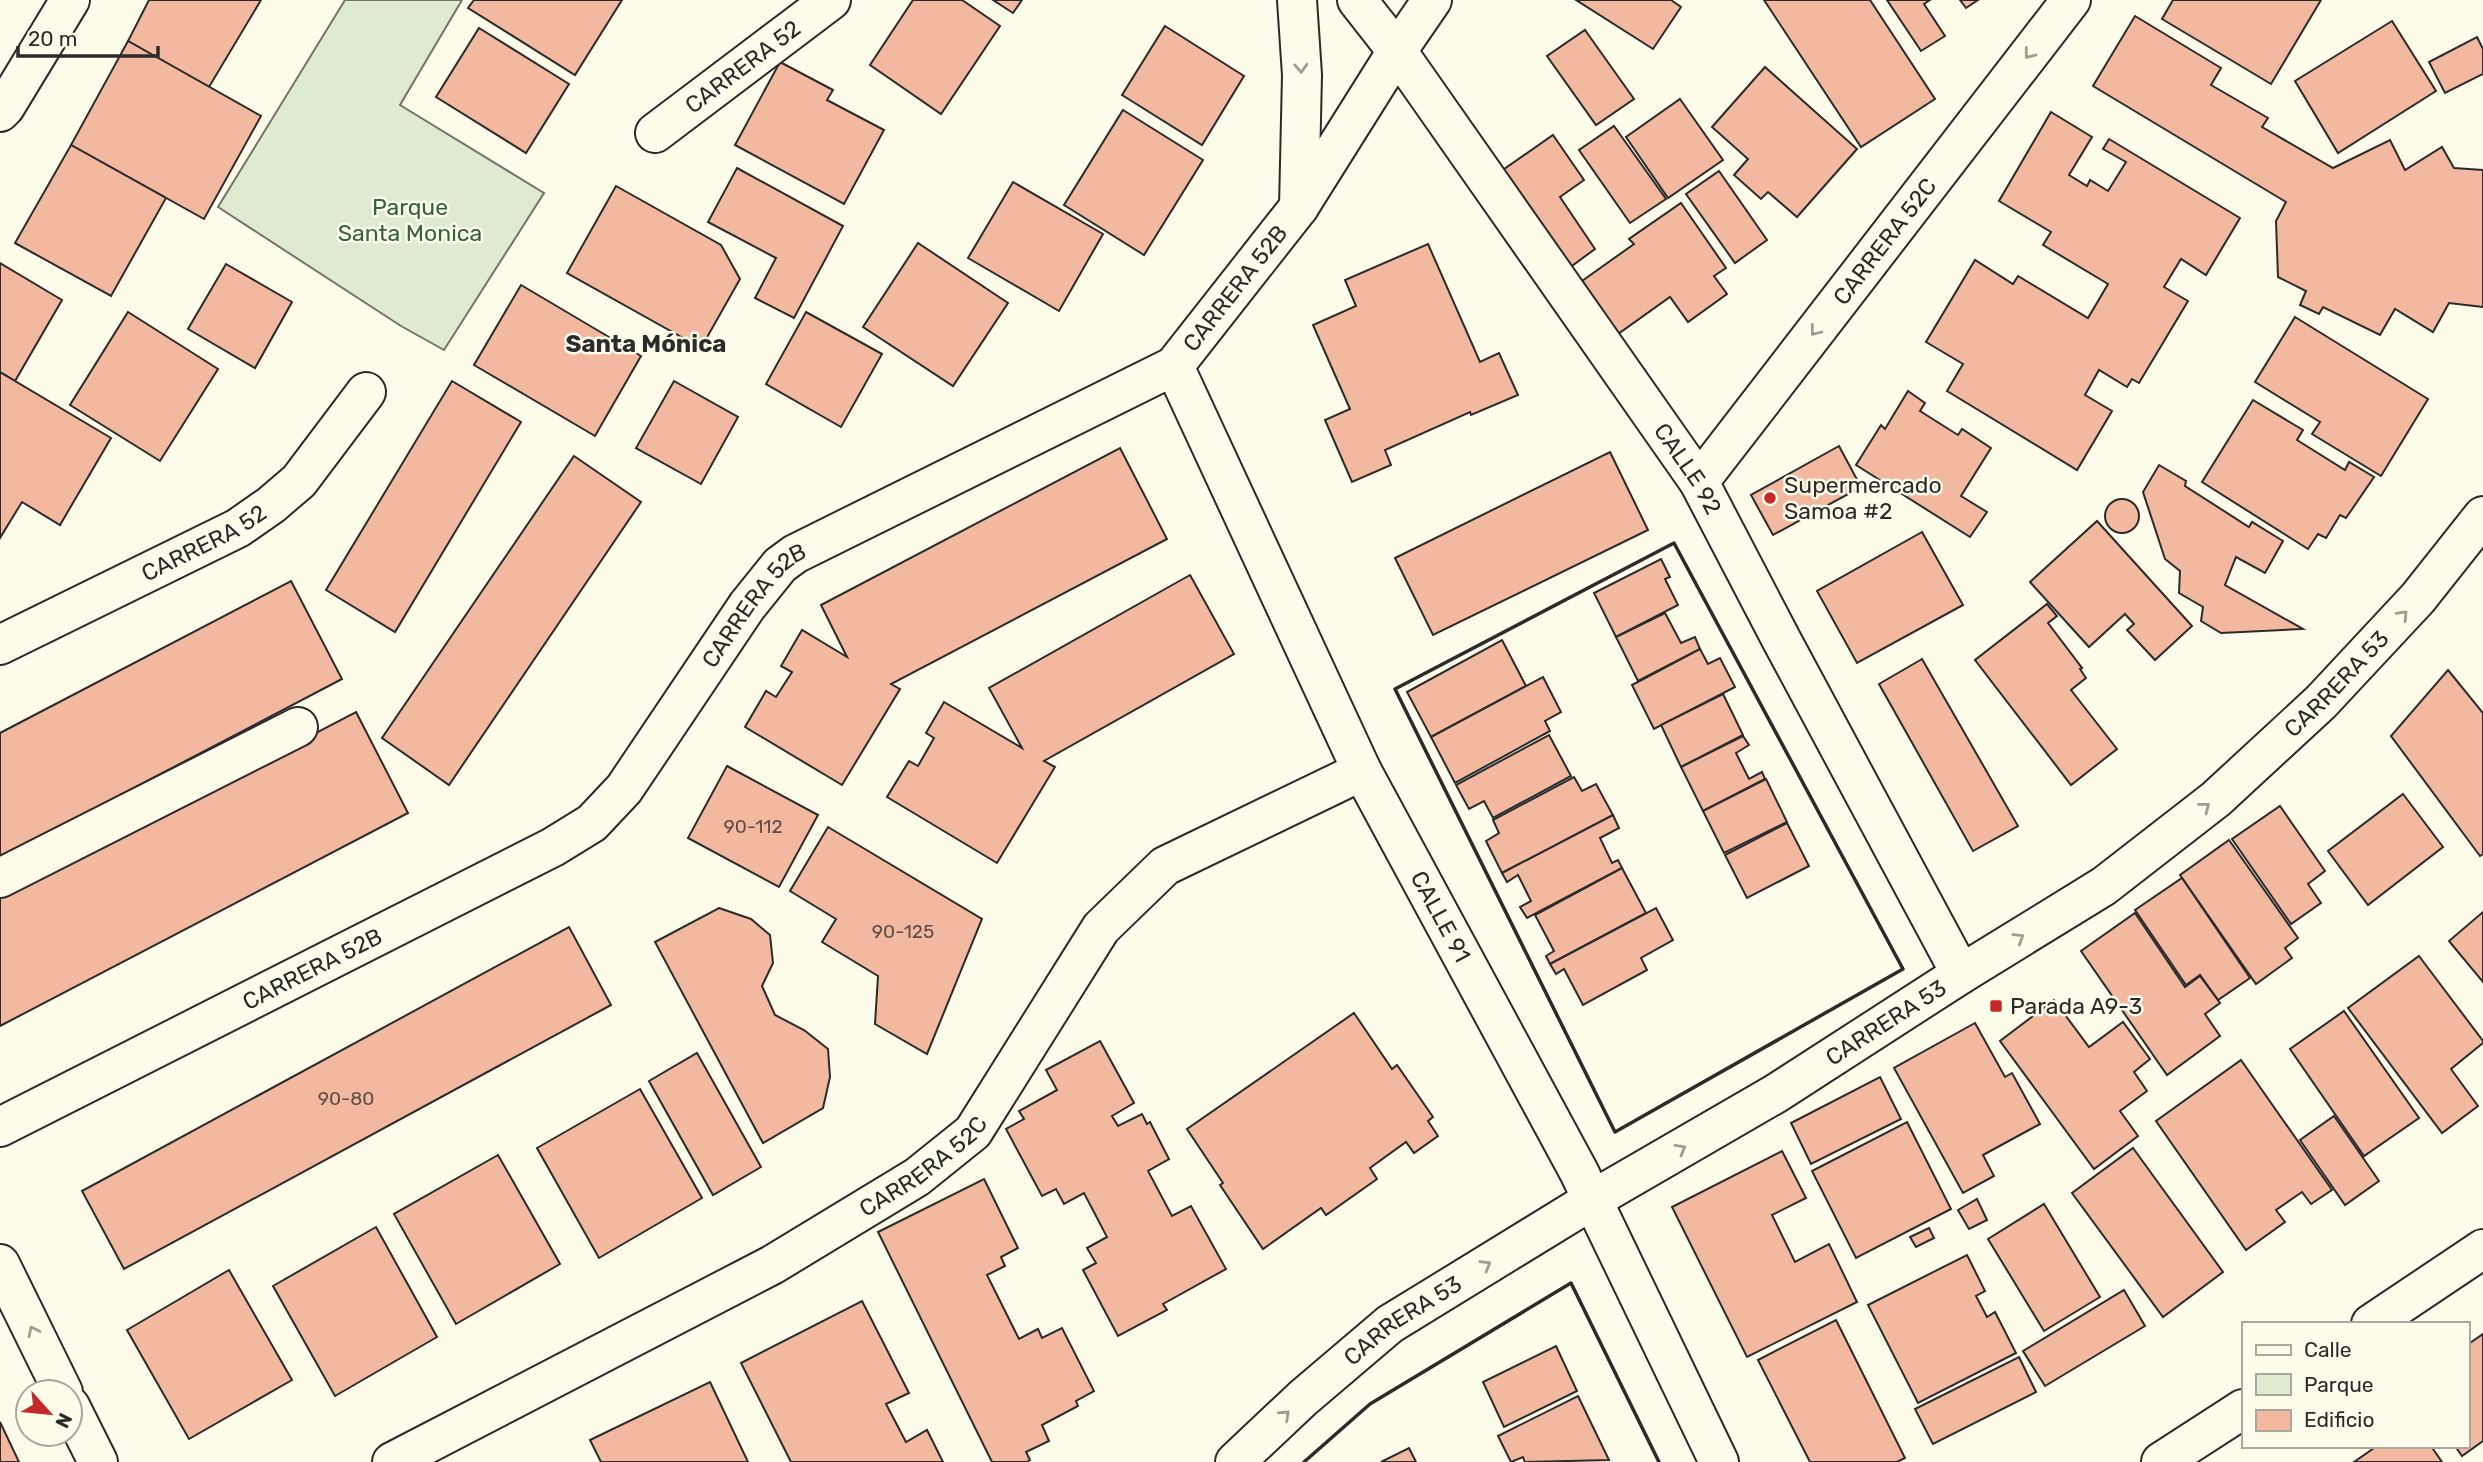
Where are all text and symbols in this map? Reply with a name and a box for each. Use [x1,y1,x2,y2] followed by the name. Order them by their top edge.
[18,14,158,58] scale bar
[680,14,806,119] street label: CARRERA 52
[28,26,77,51] text: 20 m
[2025,46,2037,59] one-way arrow
[1293,63,1308,74] one-way arrow
[1827,172,1942,310] street label: CARRERA 52C
[338,193,482,247] park label: Parque Santa Monica
[1177,220,1293,357] street label: CARRERA 52B
[1811,324,1824,336] one-way arrow
[565,330,727,358] district label: Santa Mónica
[1648,418,1727,519] street label: CALLE 92
[1784,471,1942,525] place label: Supermercado Samoa #2
[1762,490,1778,506] marker: Supermercado Samoa #2
[137,498,272,587] street label: CARRERA 52
[696,537,810,673] street label: CARRERA 52B
[2395,610,2407,623] one-way arrow
[2278,625,2394,743] street label: CARRERA 53
[2197,803,2210,816] one-way arrow
[723,815,783,838] house number: 90-112
[1405,866,1477,967] street label: CALLE 91
[872,920,934,943] house number: 90-125
[238,922,387,1016] street label: CARRERA 52B
[2012,934,2025,947] one-way arrow
[1820,973,1951,1072] street label: CARRERA 53
[2010,992,2142,1020] place label: Parada A9-3
[1988,998,2004,1014] marker: Parada A9-3
[318,1087,374,1110] house number: 90-80
[854,1111,993,1223] street label: CARRERA 52C
[1674,1144,1687,1157] one-way arrow
[1478,1261,1491,1274] one-way arrow
[1338,1270,1467,1371] street label: CARRERA 53
[2242,1322,2469,1448] legend
[27,1326,41,1338] one-way arrow
[2304,1337,2352,1362] text: Calle
[2304,1372,2374,1397] text: Parque
[14,1378,84,1448] north arrow
[2304,1407,2374,1432] text: Edificio
[50,1409,77,1432] text: N
[1277,1411,1290,1424] one-way arrow

